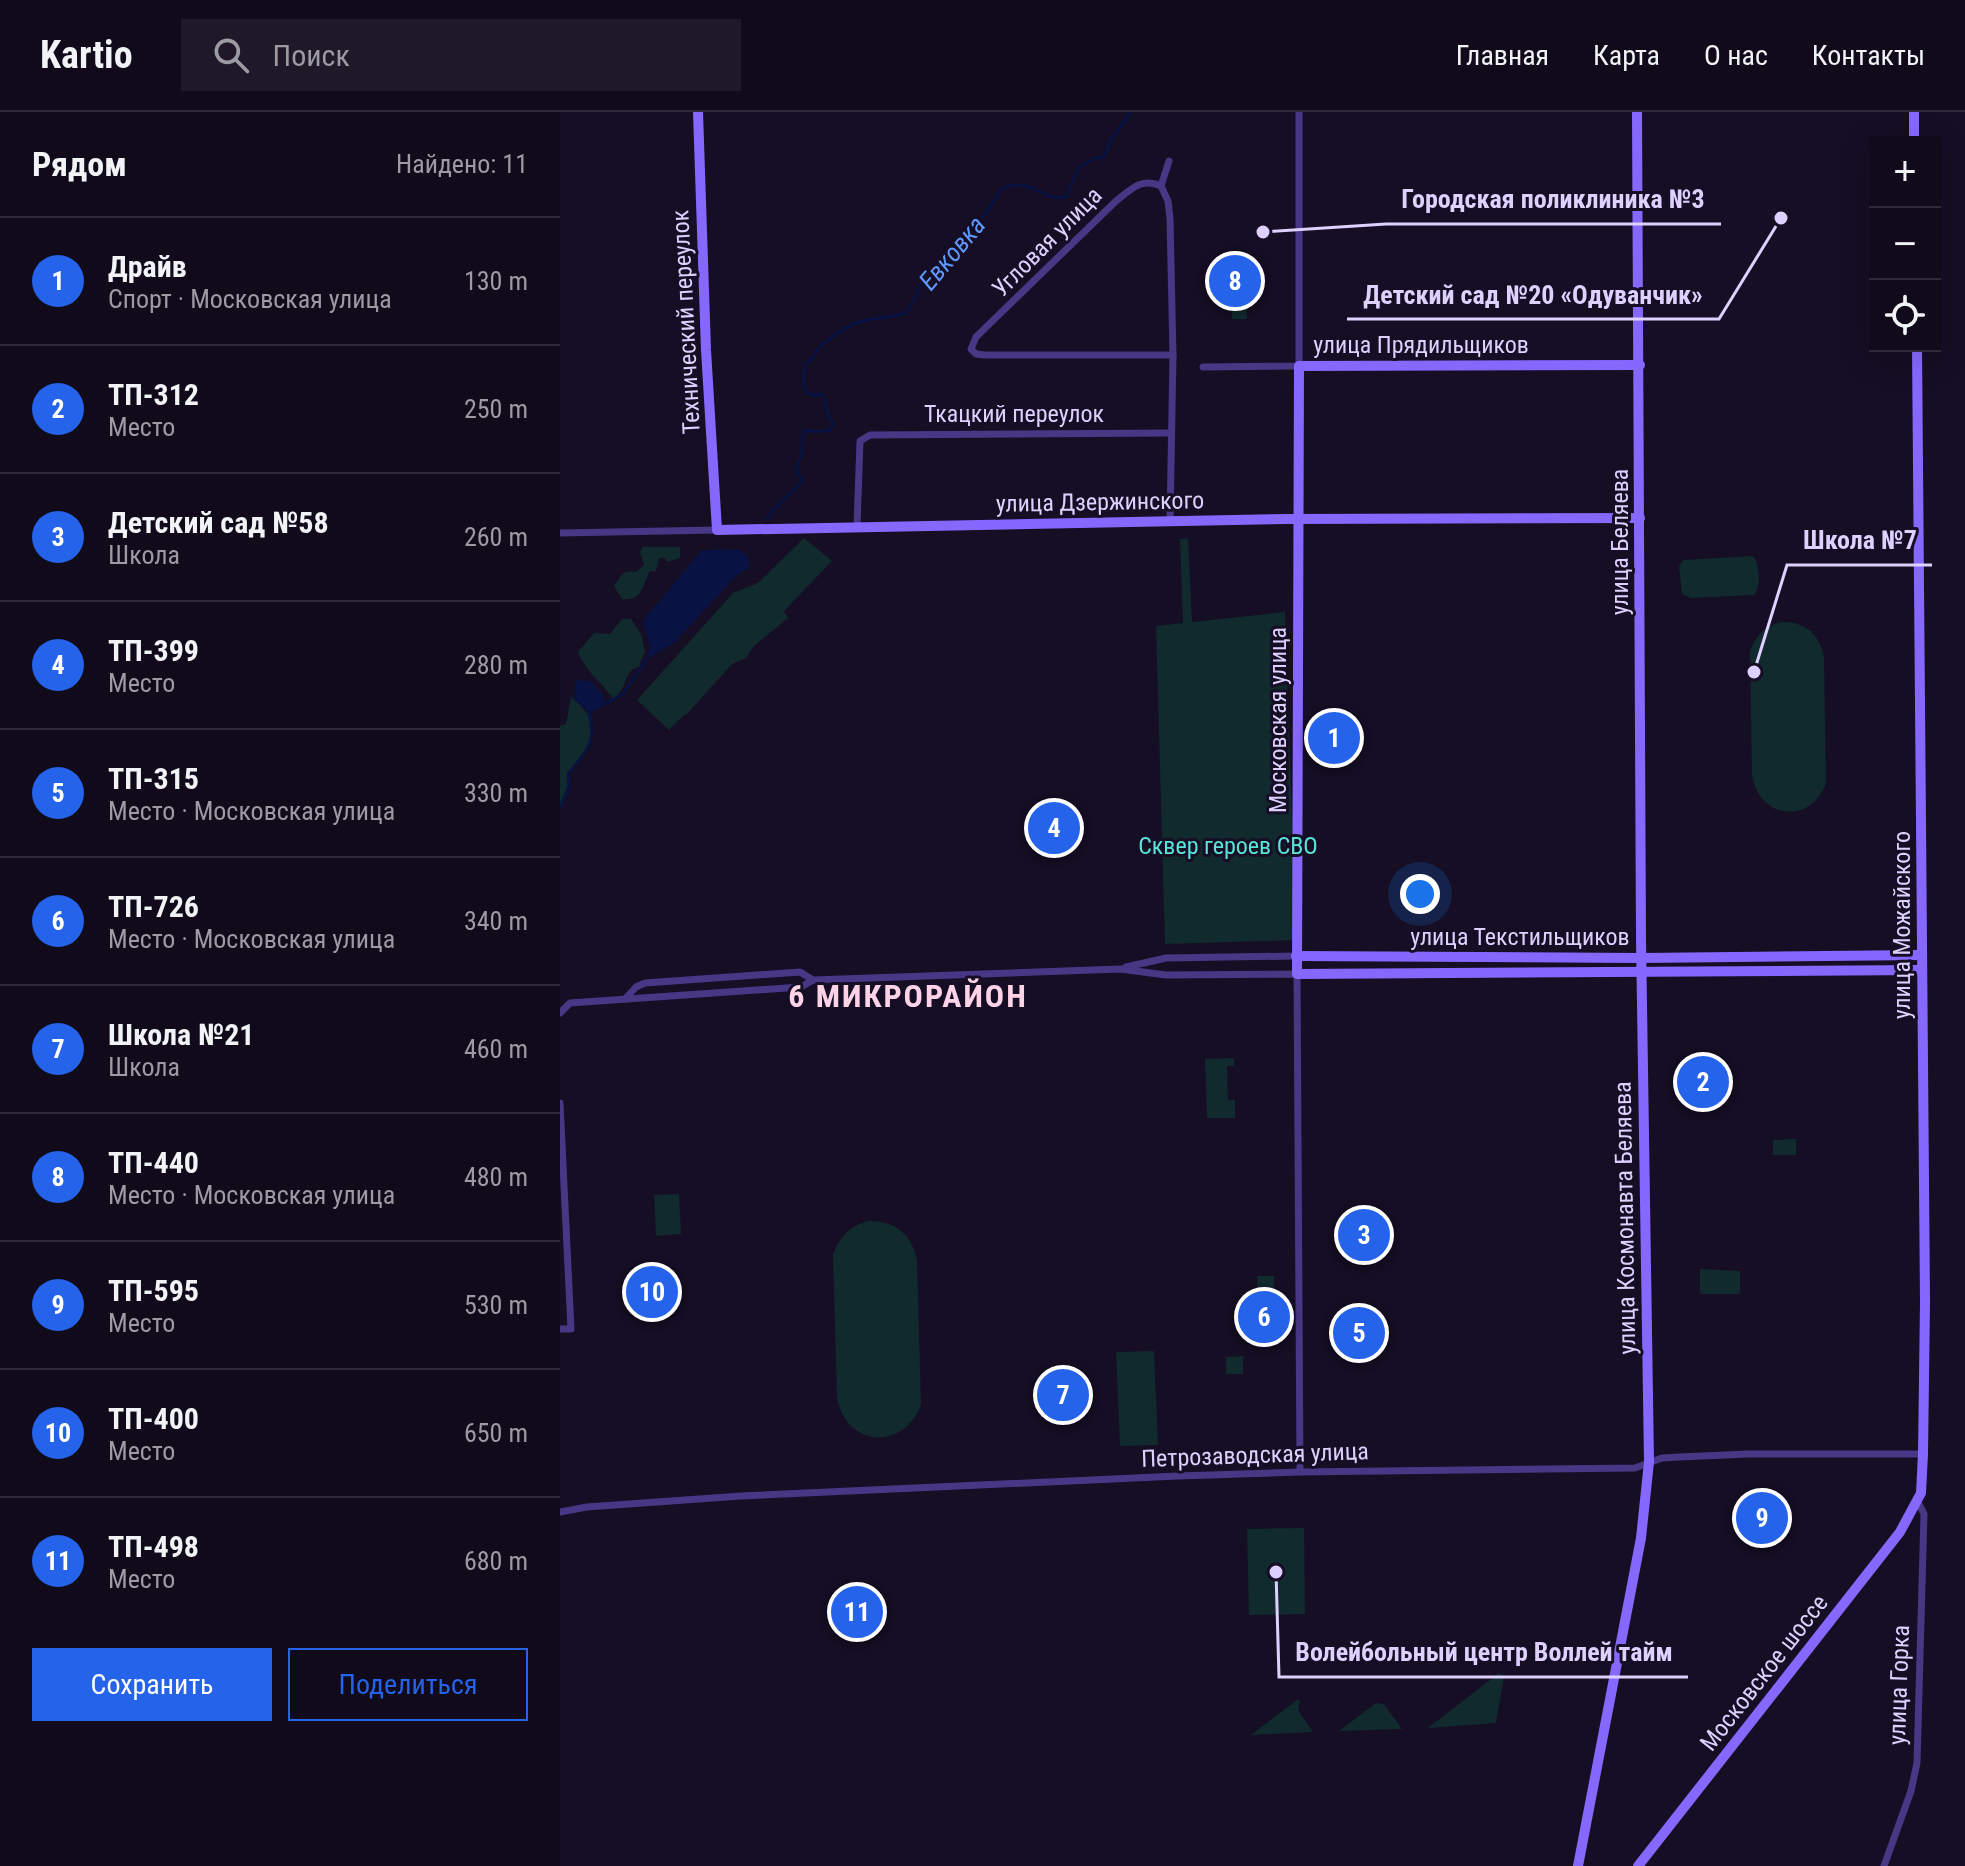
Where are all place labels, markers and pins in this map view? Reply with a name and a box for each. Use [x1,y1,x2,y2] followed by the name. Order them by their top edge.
[1386,174,1721,224] callout: Городская поликлиника №3
[1209,251,1261,311] pin: 8
[1347,269,1719,319] callout: Детский сад №20 «Одуванчик»
[1787,515,1932,565] callout: Школа №7
[1308,708,1360,768] pin: 1
[1028,798,1080,858] pin: 4
[1677,1052,1729,1112] pin: 2
[1338,1205,1390,1265] pin: 3
[626,1262,678,1322] pin: 10
[1238,1287,1290,1347] pin: 6
[1333,1303,1385,1363] pin: 5
[1037,1365,1089,1425] pin: 7
[1736,1488,1788,1548] pin: 9
[831,1582,883,1642] pin: 11
[1279,1627,1688,1677] callout: Волейбольный центр Воллей тайм

